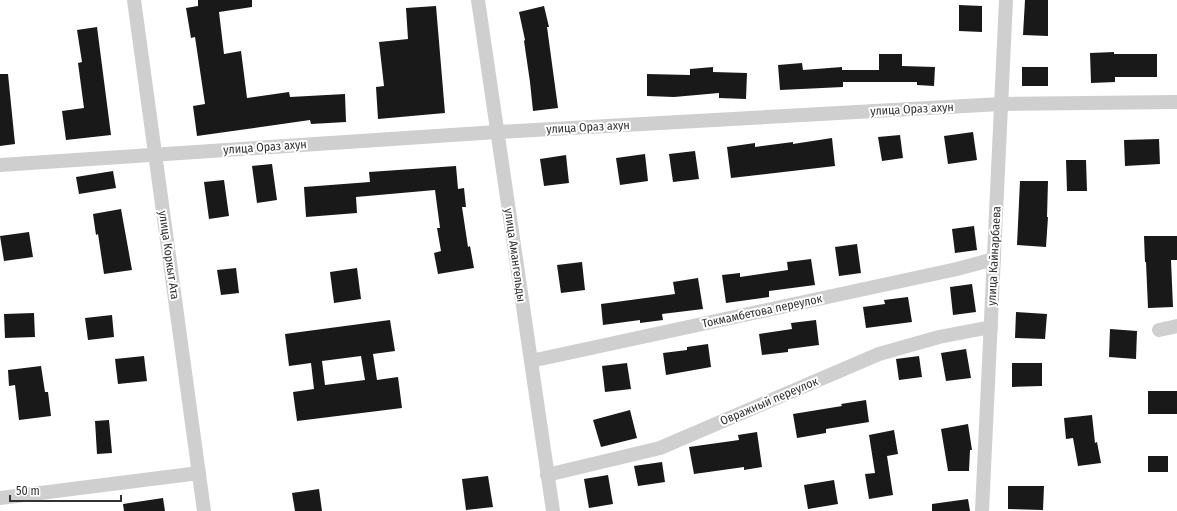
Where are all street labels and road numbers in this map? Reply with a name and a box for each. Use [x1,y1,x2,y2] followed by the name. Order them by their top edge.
[870,100,954,118] street label: улица Ораз ахун
[546,118,630,136] street label: улица Ораз ахун
[223,137,307,157] street label: улица Ораз ахун
[984,206,1004,306] street label: улица Кайнарбаева
[501,207,529,303] street label: улица Амангельды
[156,210,182,300] street label: улица Коркыт Ата
[701,291,824,331] street label: Токмамбетова переулок
[718,374,820,428] street label: Овражный переулок

